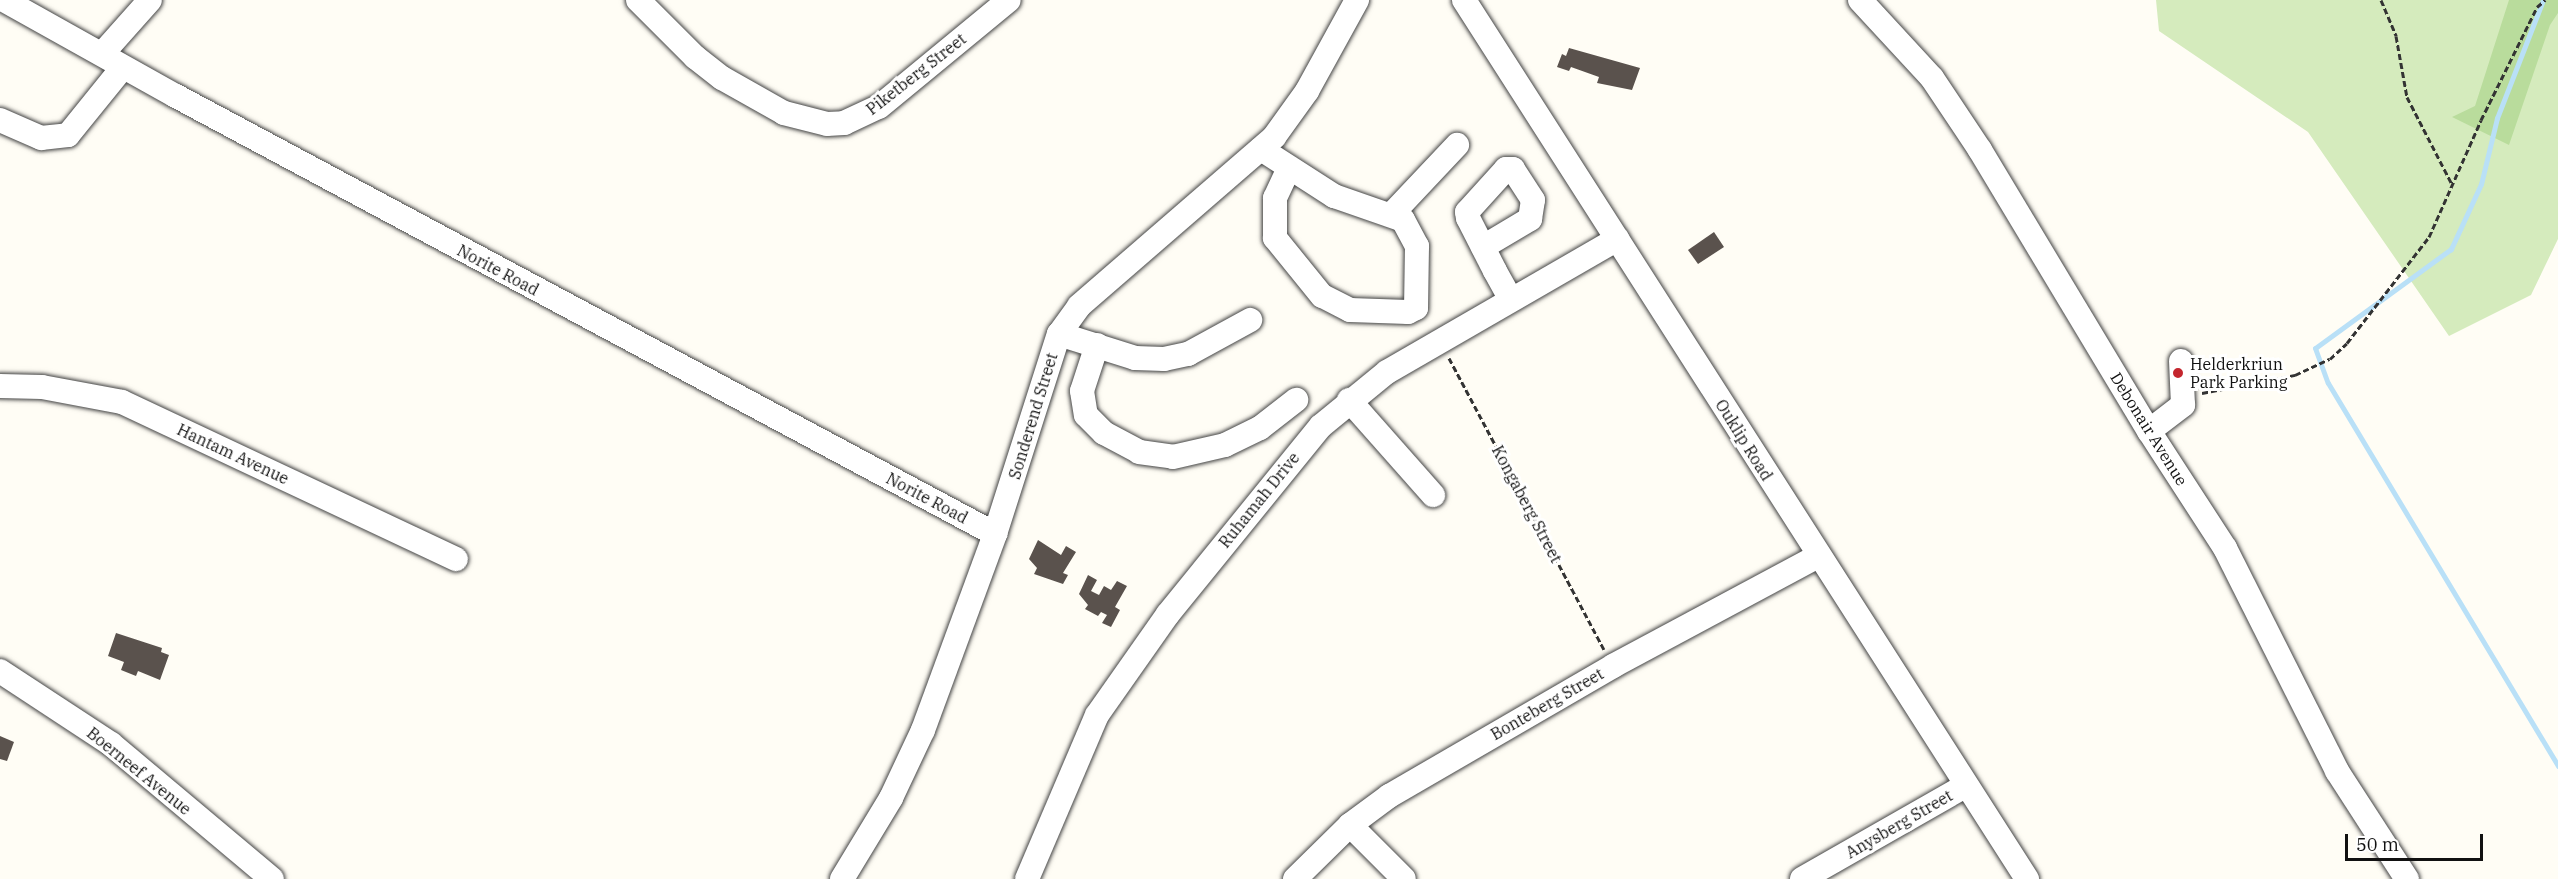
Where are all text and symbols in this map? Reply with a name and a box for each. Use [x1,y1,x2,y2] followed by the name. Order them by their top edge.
[862,29,970,119] street label: Piketberg Street
[454,240,542,300] street label: Norite Road
[1005,350,1061,482] street label: Sonderend Street
[2190,354,2288,392] place label: Helderkriun Park Parking
[2171,366,2185,380] marker: Helderkriun Park Parking
[2107,369,2191,489] street label: Debonair Avenue
[1711,396,1777,484] street label: Ouklip Road
[174,420,292,488] street label: Hantam Avenue
[1488,442,1566,566] street label: Kongaberg Street
[1215,448,1303,552] street label: Ruhamah Drive
[883,468,971,528] street label: Norite Road
[1487,664,1607,744] street label: Bonteberg Street
[83,723,195,819] street label: Boerneef Avenue
[1842,786,1956,862] street label: Anysberg Street
[2348,822,2486,860] scale bar
[2356,833,2399,856] text: 50 m

